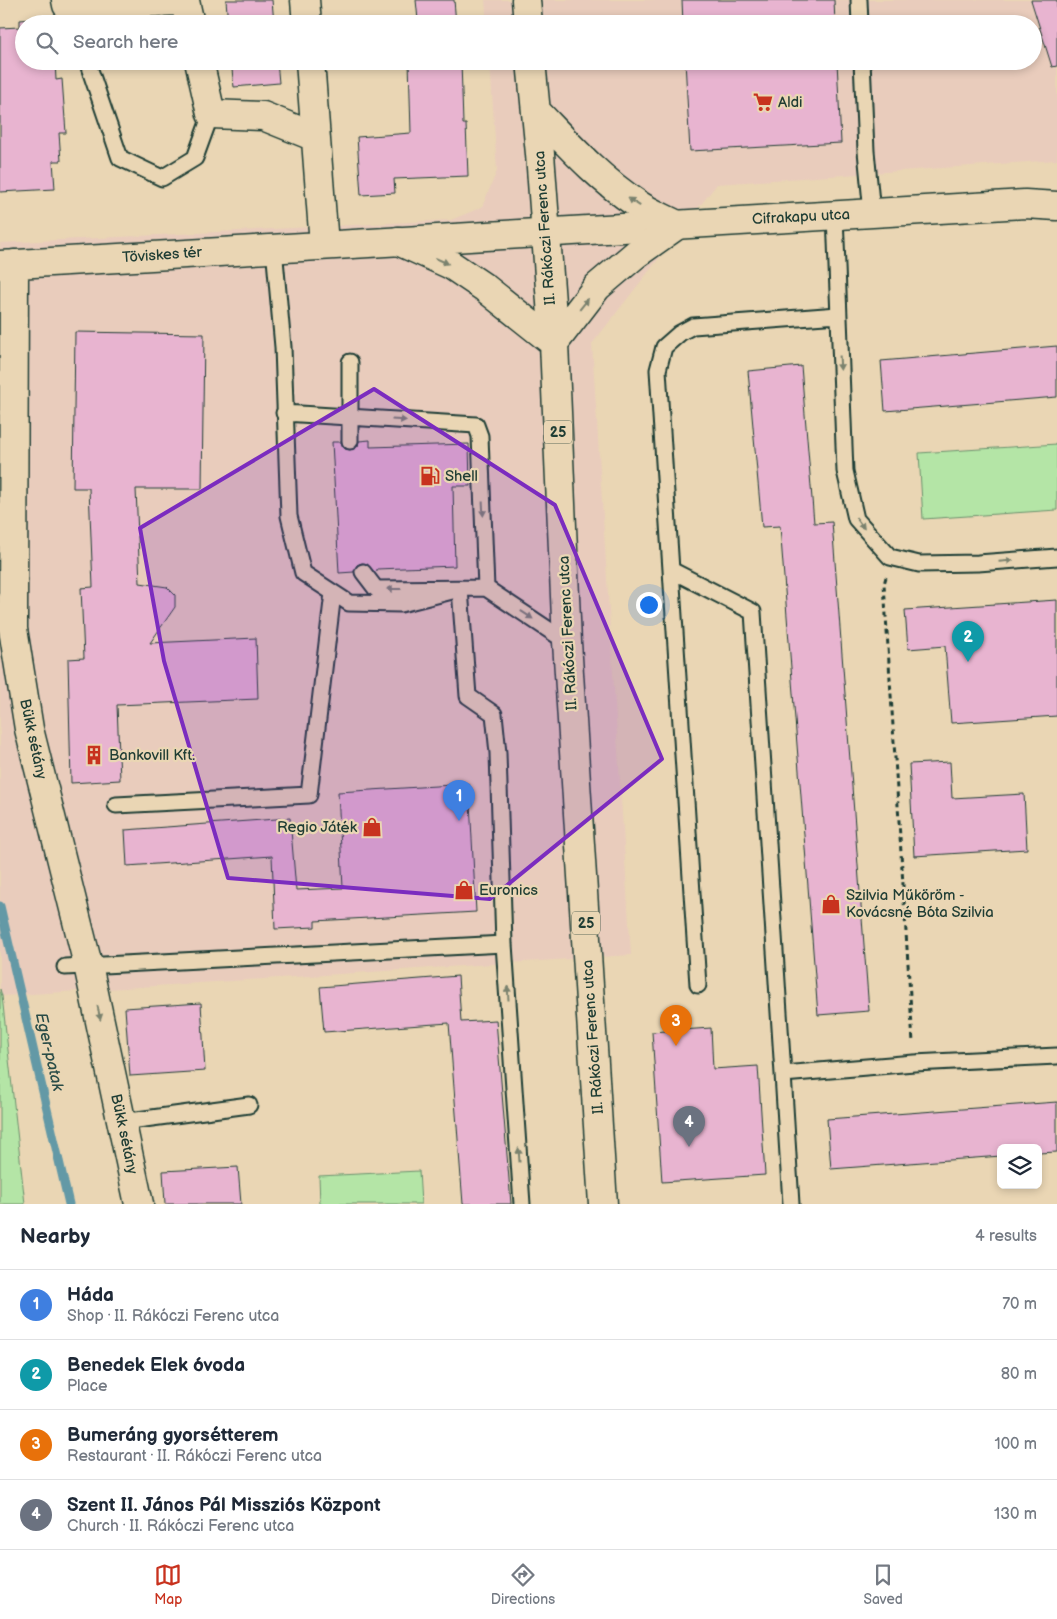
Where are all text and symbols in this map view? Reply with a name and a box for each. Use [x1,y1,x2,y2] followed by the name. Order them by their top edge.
[15,15,1042,70] search box
[33,29,61,57] icon: search
[73,31,178,54] text: Search here
[752,91,774,113] supermarket icon: Aldi
[778,93,803,112] place label: Aldi
[530,150,560,306] street label: II. Rákóczi Ferenc utca
[628,197,641,207] one-way arrow
[752,205,850,229] street label: Cifrakapu utca
[121,243,203,267] street label: Töviskes tér
[435,258,449,266] one-way arrow
[579,297,589,311] one-way arrow
[837,356,845,372] one-way arrow
[391,416,407,424] one-way arrow
[544,421,572,444] road number: 25
[419,465,441,487] fuel station icon: Shell
[445,467,478,486] place label: Shell
[479,502,487,518] one-way arrow
[855,516,865,530] one-way arrow
[554,555,582,711] street label: II. Rákóczi Ferenc utca
[998,557,1014,565] one-way arrow
[386,585,402,593] one-way arrow
[636,592,662,618] your location
[520,610,533,620] one-way arrow
[952,621,984,662] pin: 2
[15,697,51,781] street label: Bükk sétány
[83,744,105,766] building icon: Bankovill Kft.
[109,746,195,765] place label: Bankovill Kft.
[443,780,475,821] pin: 1
[361,816,383,838] shop icon: Regio Játék
[277,818,358,837] place label: Regio Játék
[453,879,475,901] shop icon: Euronics
[479,881,538,900] place label: Euronics
[846,886,994,922] place label: Szilvia Műköröm - Kovácsné Bóta Szilvia
[820,893,842,915] shop icon: Szilvia Műköröm - Kovácsné Bóta Szilvia
[572,911,600,934] road number: 25
[578,959,608,1115] street label: II. Rákóczi Ferenc utca
[503,985,511,1001] one-way arrow
[95,1005,103,1021] one-way arrow
[660,1005,692,1046] pin: 3
[31,1011,68,1094] water label: Eger-patak
[106,1092,142,1176] street label: Bükk sétány
[673,1106,705,1147] pin: 4
[997,1144,1042,1189] map controls
[997,1144,1042,1189] button: layers
[515,1147,523,1163] one-way arrow
[20,1224,90,1249] text: Nearby
[975,1227,1037,1246] text: 4 results
[67,1284,114,1307] text: Háda
[33,1295,39,1314] text: 1
[1002,1295,1037,1314] text: 70 m
[67,1307,279,1326] text: Shop · II. Rákóczi Ferenc utca
[67,1354,245,1377] text: Benedek Elek óvoda
[31,1365,41,1384] text: 2
[1001,1365,1037,1384] text: 80 m
[67,1377,108,1396] text: Place
[67,1424,279,1447] text: Bumeráng gyorsétterem
[31,1435,41,1454] text: 3
[994,1435,1037,1454] text: 100 m
[67,1447,322,1466] text: Restaurant · II. Rákóczi Ferenc utca
[67,1494,381,1517] text: Szent II. János Pál Missziós Központ
[31,1505,41,1524] text: 4
[994,1505,1037,1524] text: 130 m
[67,1517,294,1536] text: Church · II. Rákóczi Ferenc utca
[154,1561,182,1608] tab: Map
[491,1561,555,1608] tab: Directions
[863,1561,903,1608] tab: Saved

